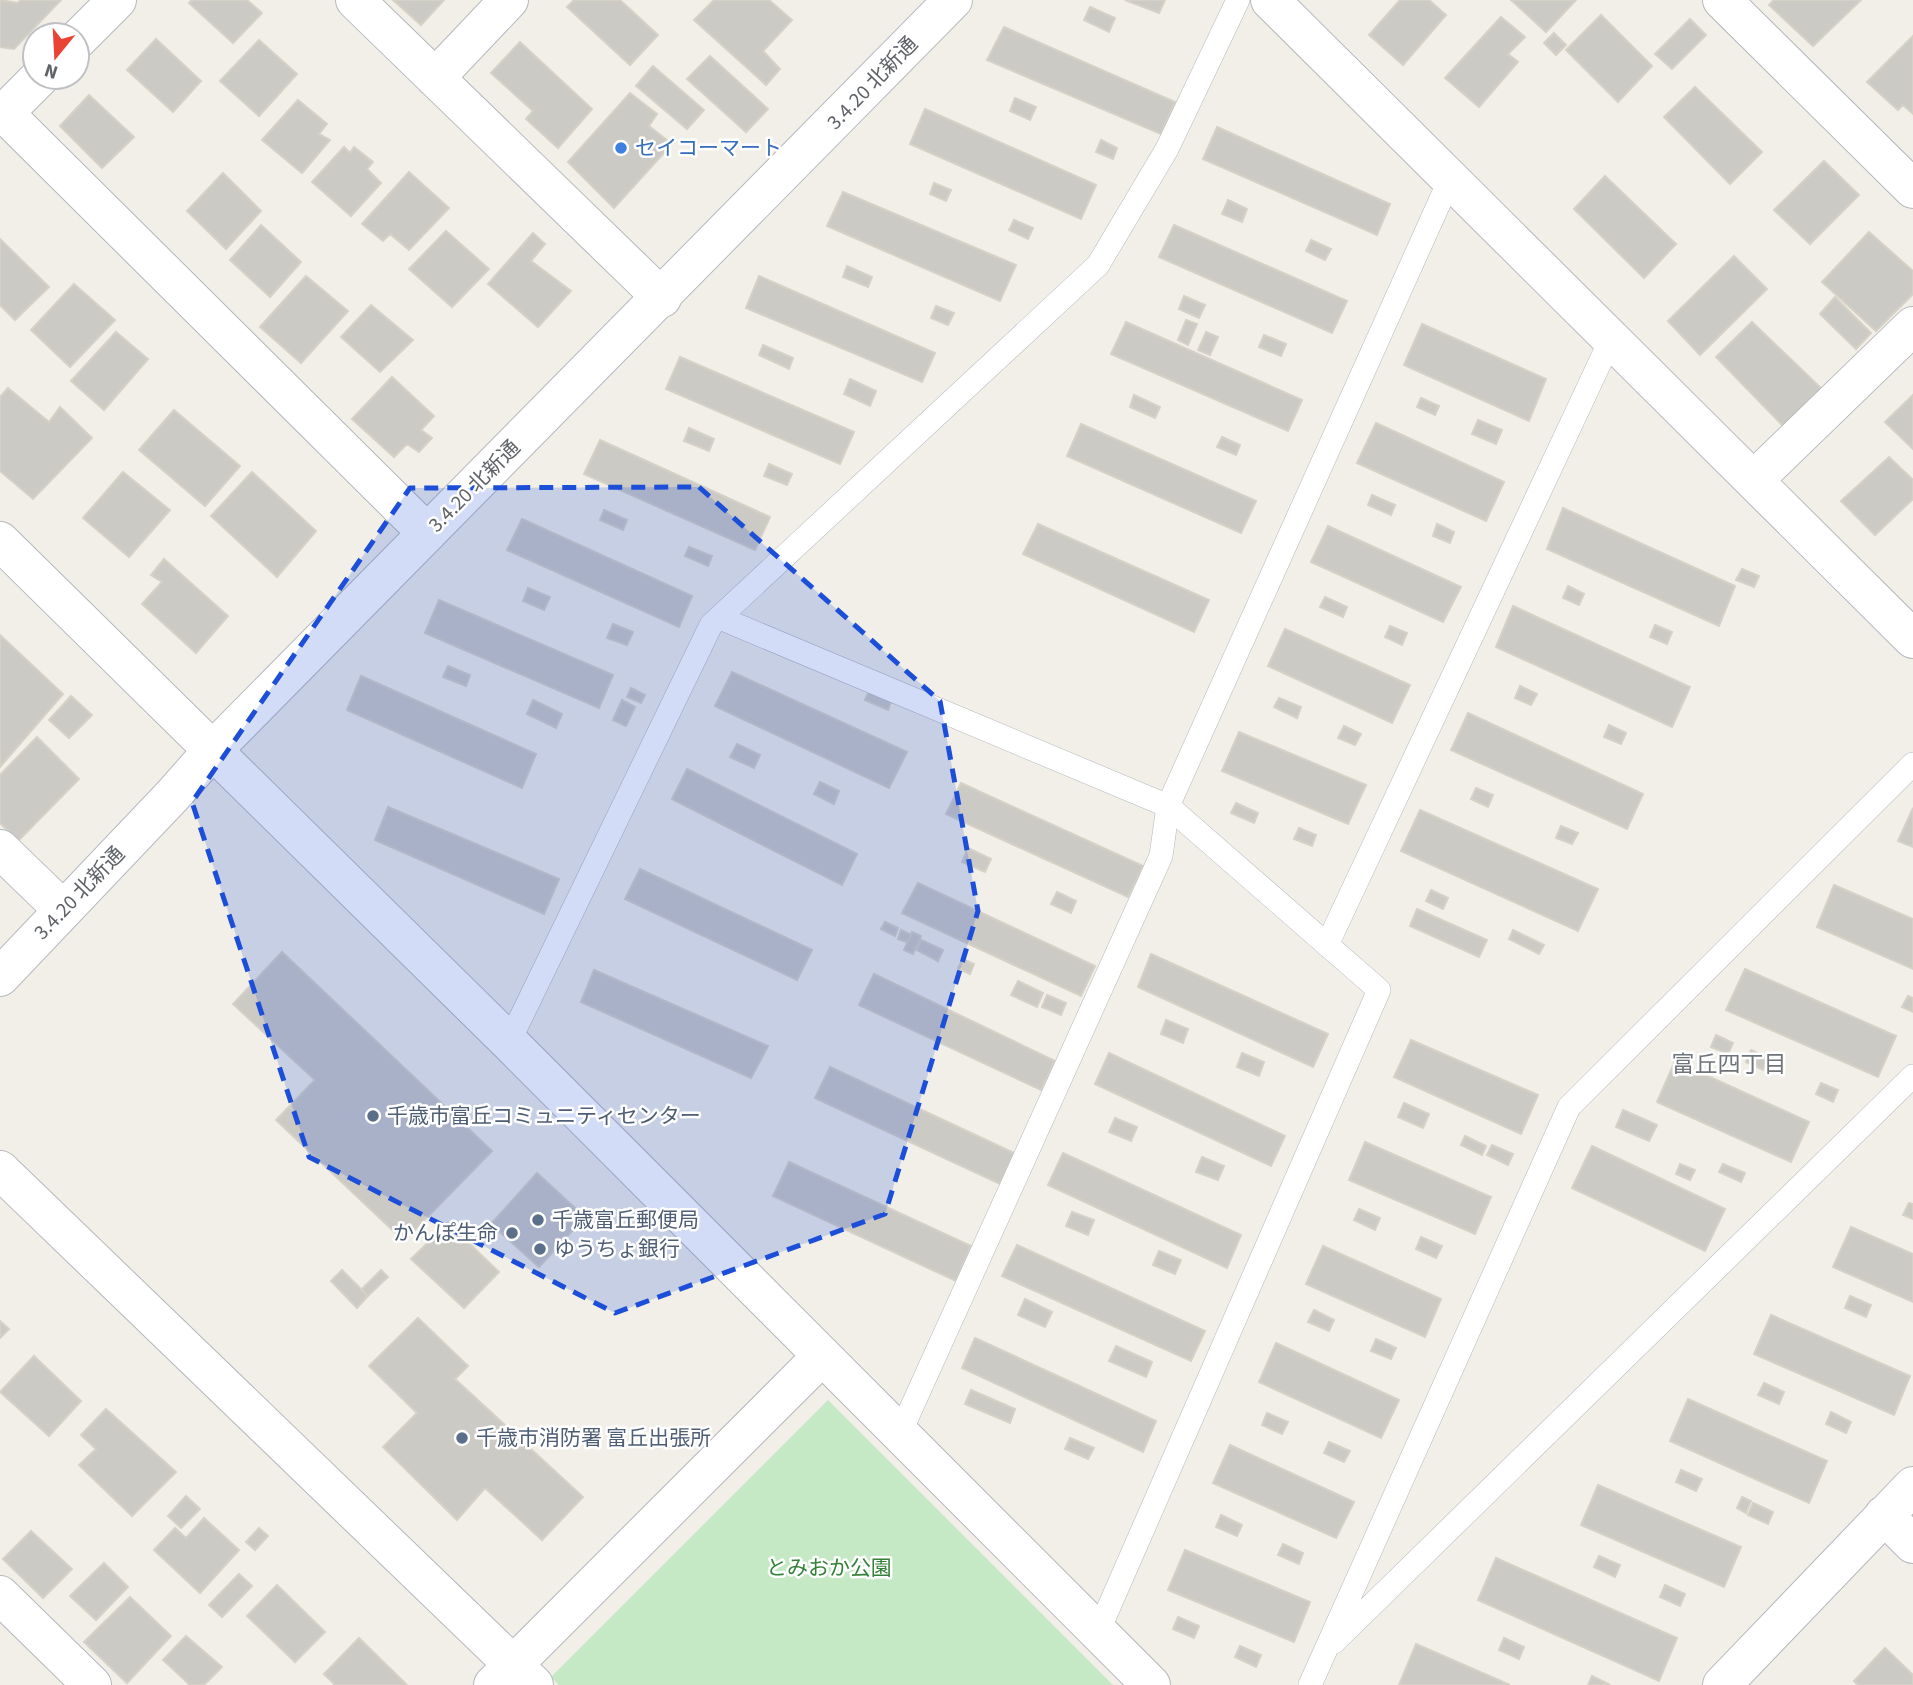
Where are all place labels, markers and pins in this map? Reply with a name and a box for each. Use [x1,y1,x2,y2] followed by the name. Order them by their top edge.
[635,133,782,163] place label: セイコーマート
[613,140,629,156] marker: セイコーマート
[387,1101,701,1131] place label: 千歳市富丘コミュニティセンター
[365,1108,381,1124] marker: 千歳市富丘コミュニティセンター
[552,1205,699,1235] place label: 千歳富丘郵便局
[530,1212,546,1228] marker: 千歳富丘郵便局
[393,1218,498,1248] place label: かんぽ生命
[504,1225,520,1241] marker: かんぽ生命
[554,1234,680,1264] place label: ゆうちょ銀行
[532,1241,548,1257] marker: ゆうちょ銀行
[476,1423,711,1453] place label: 千歳市消防署 富丘出張所
[454,1430,470,1446] marker: 千歳市消防署 富丘出張所

